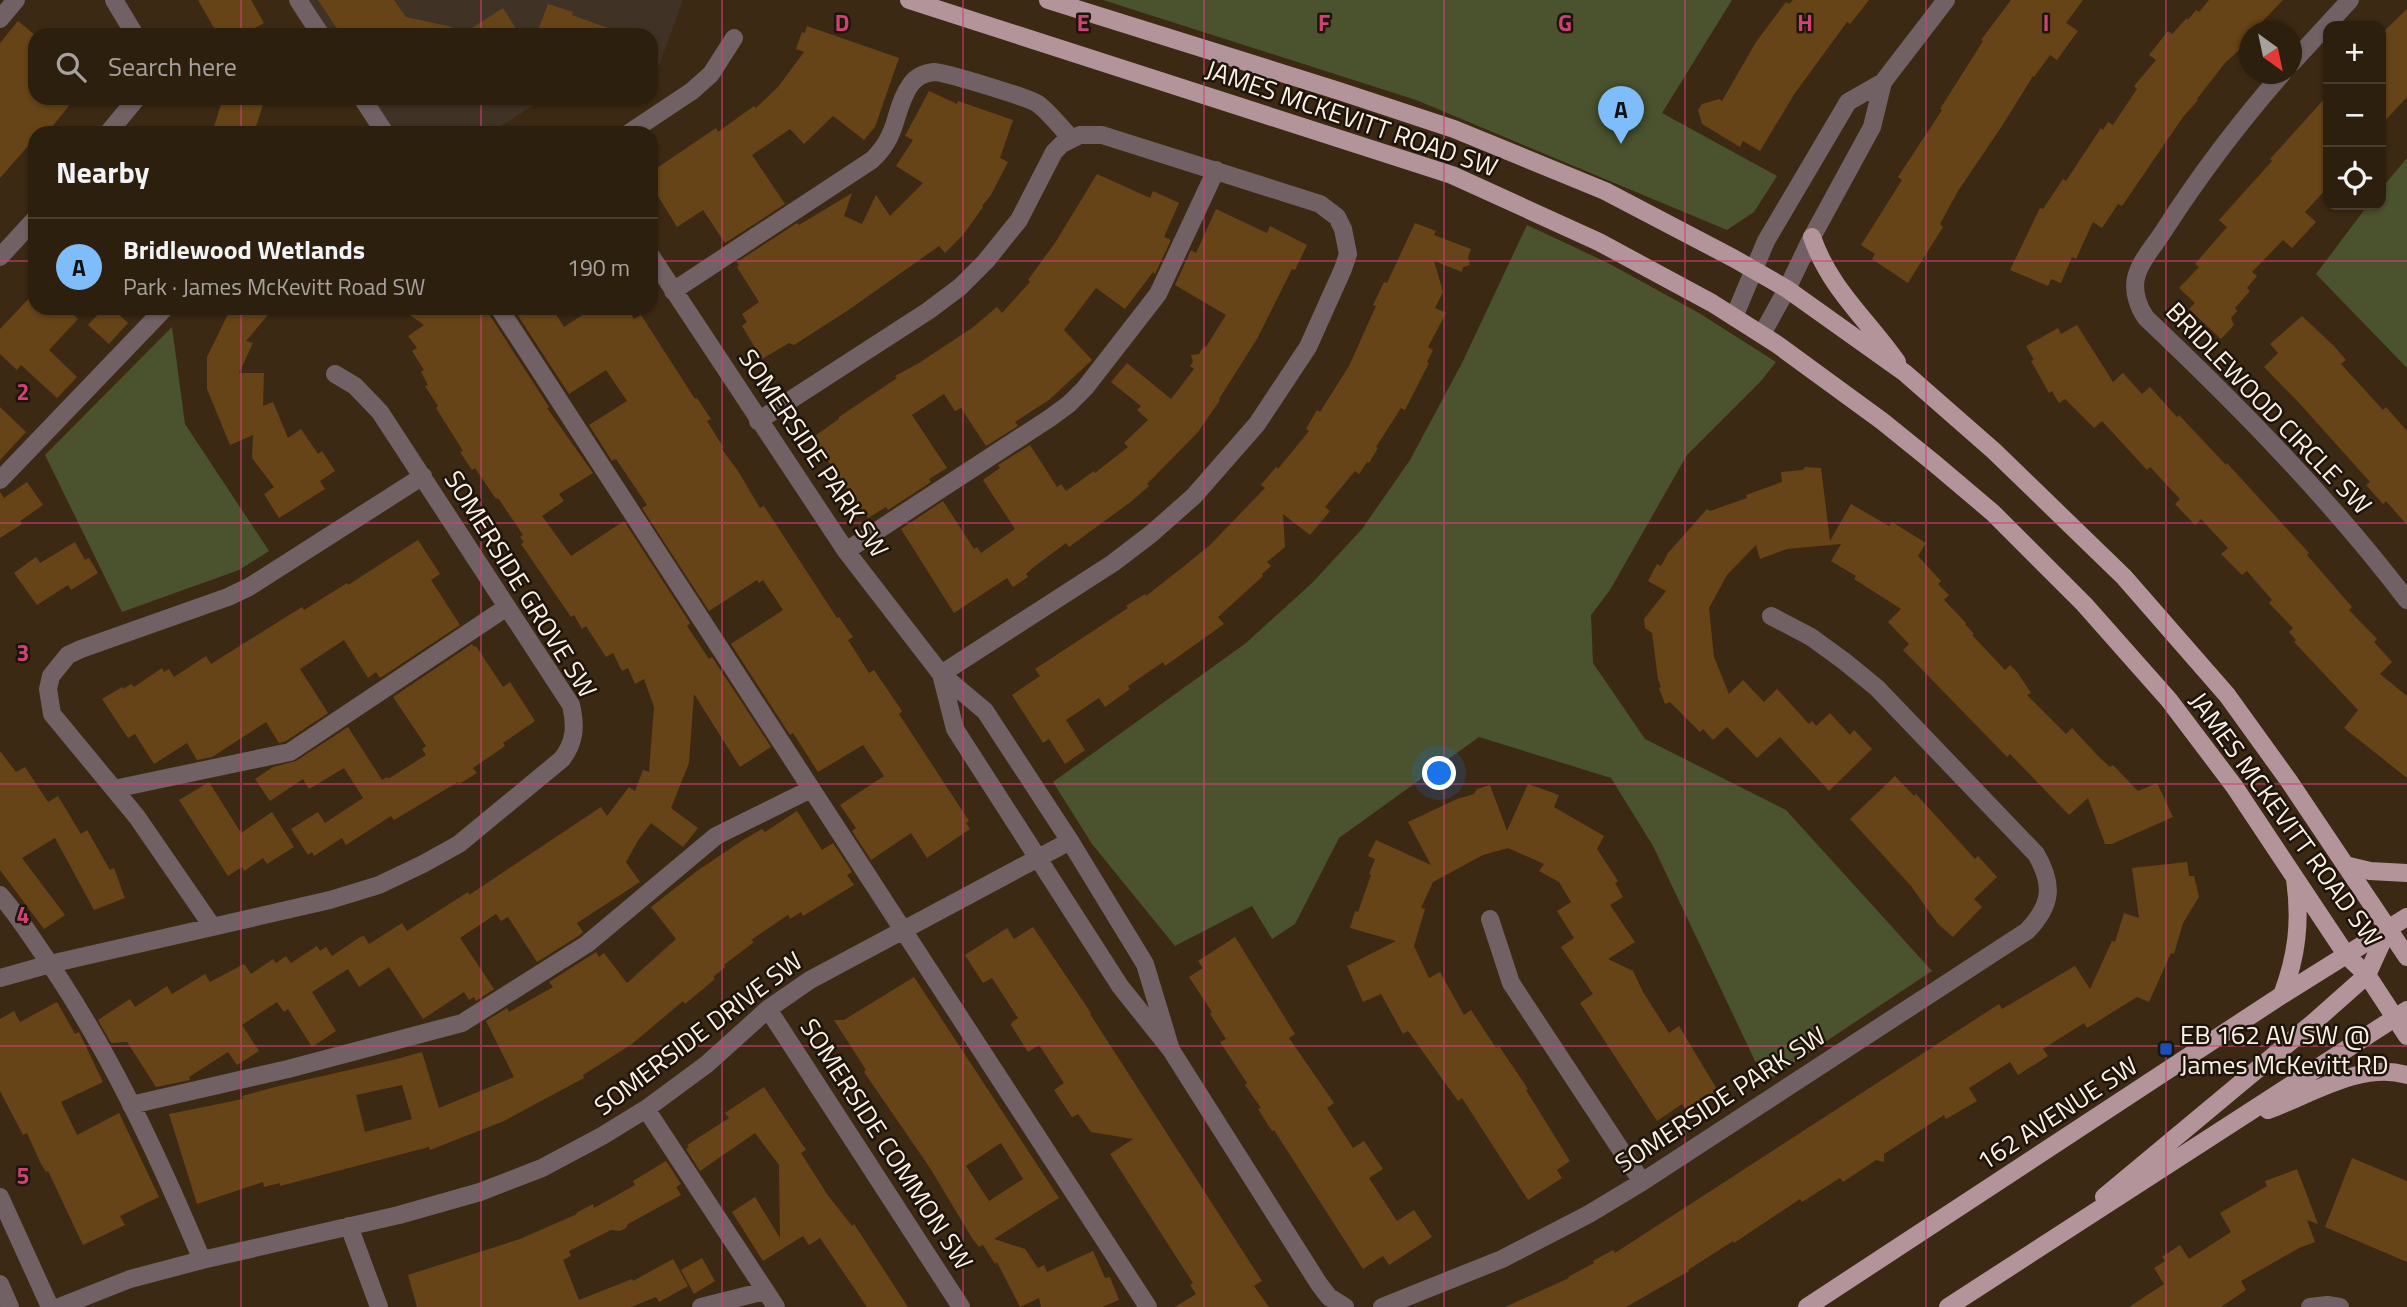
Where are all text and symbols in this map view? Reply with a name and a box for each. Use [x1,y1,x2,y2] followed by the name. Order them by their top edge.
[835,5,849,40] text: D
[1077,5,1089,40] text: E
[1318,5,1330,40] text: F
[1558,5,1572,40] text: G
[1797,5,1813,40] text: H
[2043,5,2049,40] text: I
[2239,21,2302,84] north arrow
[2323,21,2386,210] map controls
[2323,21,2386,84] button: +
[28,28,658,105] search box
[108,47,237,86] text: Search here
[52,48,90,86] icon: search
[1201,50,1503,186] street label: JAMES MCKEVITT ROAD SW
[2323,84,2386,147] button: −
[1598,86,1644,144] pin: A
[2323,147,2386,210] button: locate
[56,149,149,195] text: Nearby
[123,230,365,269] text: Bridlewood Wetlands
[72,250,86,285] text: A
[567,250,630,285] text: 190 m
[123,269,425,304] text: Park · James McKevitt Road SW
[2157,293,2381,523] street label: BRIDLEWOOD CIRCLE SW
[729,341,899,565] street label: SOMERSIDE PARK SW
[17,374,29,409] text: 2
[435,463,607,705] street label: SOMERSIDE GROVE SW
[17,635,29,670] text: 3
[2180,683,2392,955] street label: JAMES MCKEVITT ROAD SW
[1422,756,1456,790] your location
[17,897,29,932] text: 4
[585,941,811,1125] street label: SOMERSIDE DRIVE SW
[791,1010,983,1278] street label: SOMERSIDE COMMON SW
[2180,1015,2389,1084] place label: EB 162 AV SW @ James McKevitt RD
[1607,1016,1833,1182] street label: SOMERSIDE PARK SW
[2158,1041,2174,1057] marker: EB 162 AV SW @ James McKevitt RD
[1969,1046,2145,1180] street label: 162 AVENUE SW
[17,1158,29,1193] text: 5

